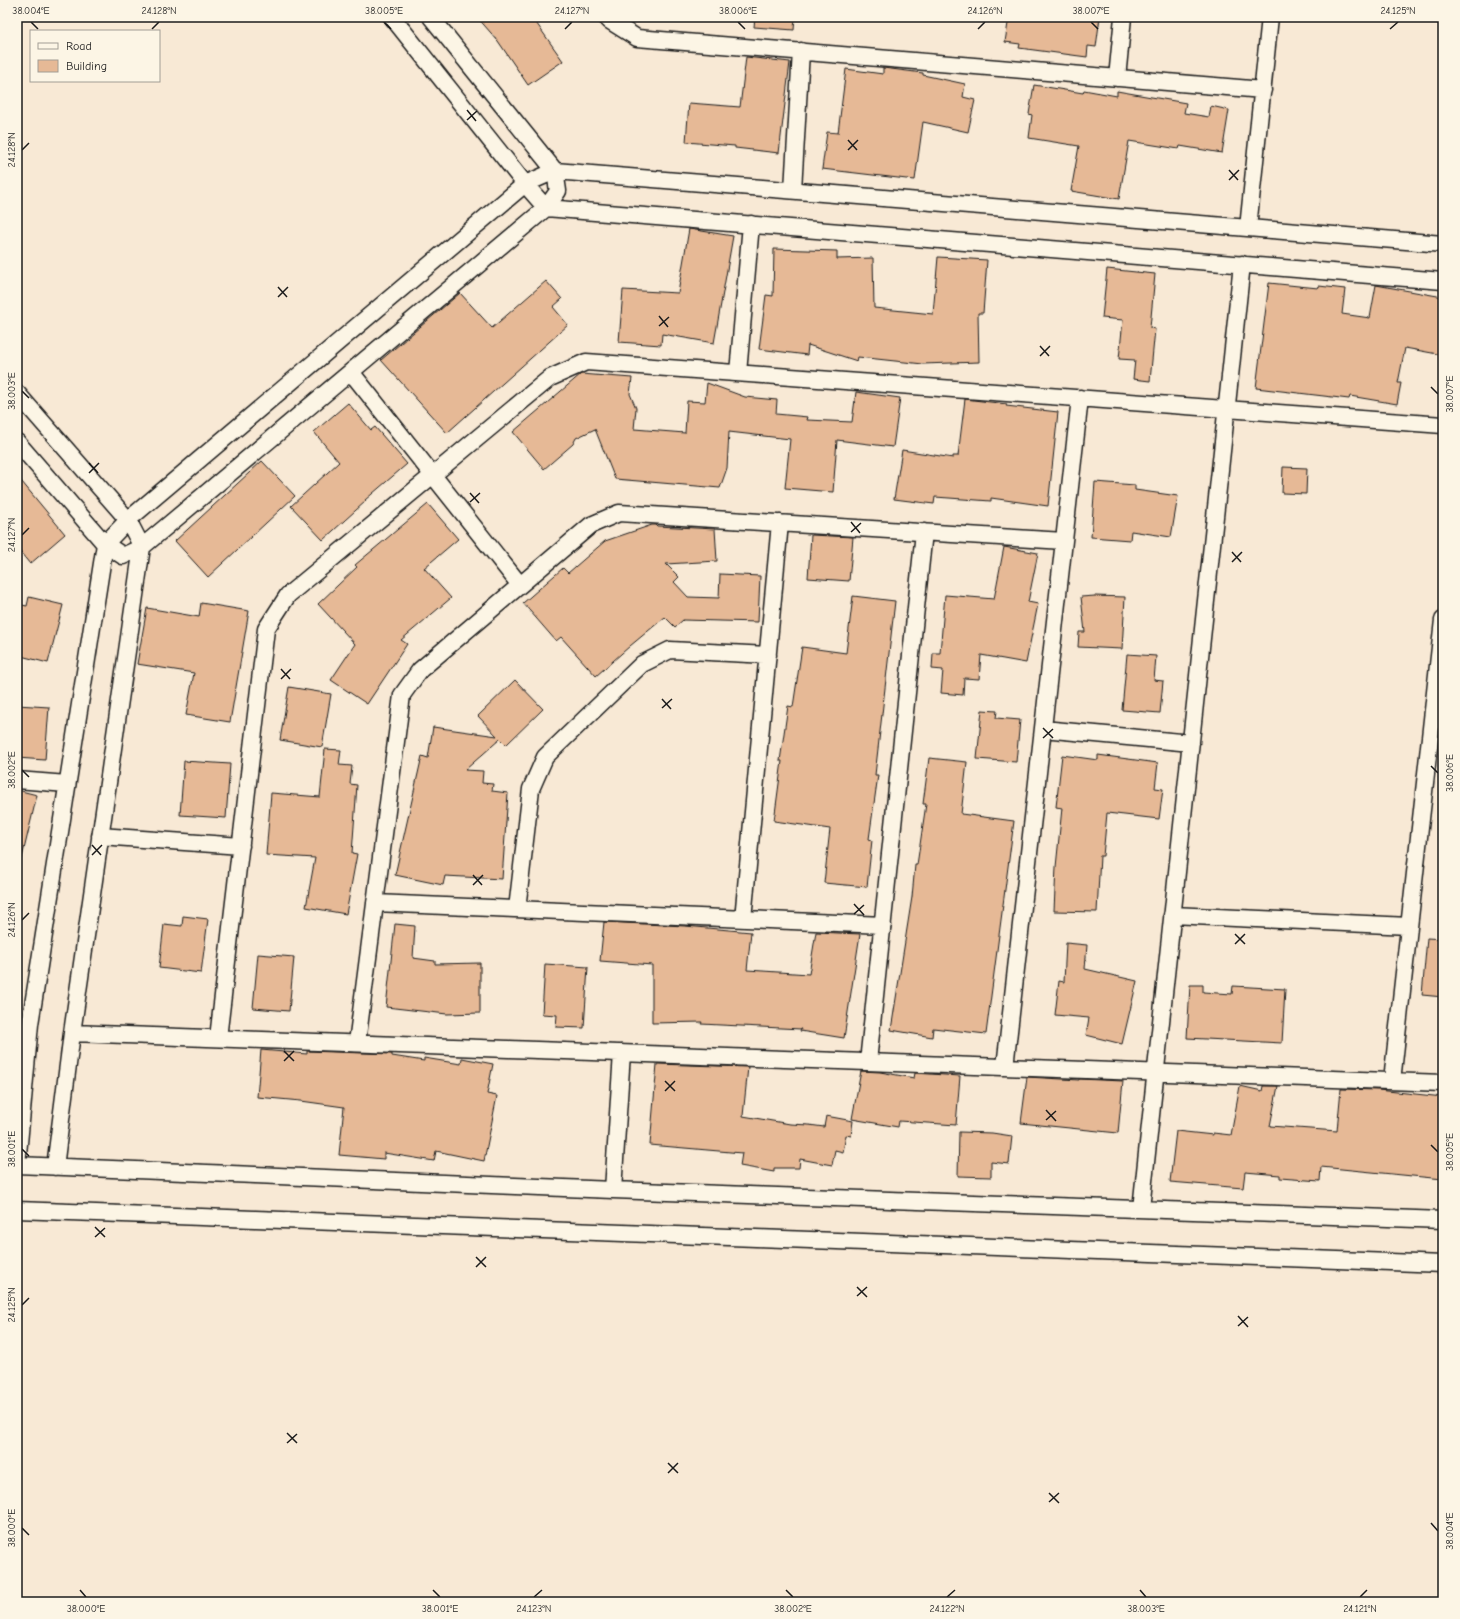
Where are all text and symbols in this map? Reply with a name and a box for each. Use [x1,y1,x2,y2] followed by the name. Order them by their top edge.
[12,5,50,17] text: 38.004°E
[142,5,176,17] text: 24.128°N
[365,5,403,17] text: 38.005°E
[555,5,589,17] text: 24.127°N
[719,5,757,17] text: 38.006°E
[967,5,1003,17] text: 24.126°N
[1072,5,1110,17] text: 38.007°E
[1380,5,1416,17] text: 24.125°N
[30,30,160,82] legend
[66,39,92,53] text: Road
[66,59,107,73] text: Building
[6,133,18,167] text: 24.128°N
[6,372,18,410] text: 38.003°E
[1444,375,1456,413] text: 38.007°E
[6,518,18,552] text: 24.127°N
[6,751,18,789] text: 38.002°E
[1444,754,1456,792] text: 38.006°E
[6,902,18,938] text: 24.126°N
[6,1131,18,1167] text: 38.001°E
[1444,1133,1456,1171] text: 38.005°E
[6,1287,18,1323] text: 24.125°N
[6,1509,18,1547] text: 38.000°E
[1444,1512,1456,1550] text: 38.004°E
[67,1603,105,1615] text: 38.000°E
[422,1603,458,1615] text: 38.001°E
[517,1603,551,1615] text: 24.123°N
[774,1603,812,1615] text: 38.002°E
[929,1603,965,1615] text: 24.122°N
[1127,1603,1165,1615] text: 38.003°E
[1343,1603,1377,1615] text: 24.121°N

